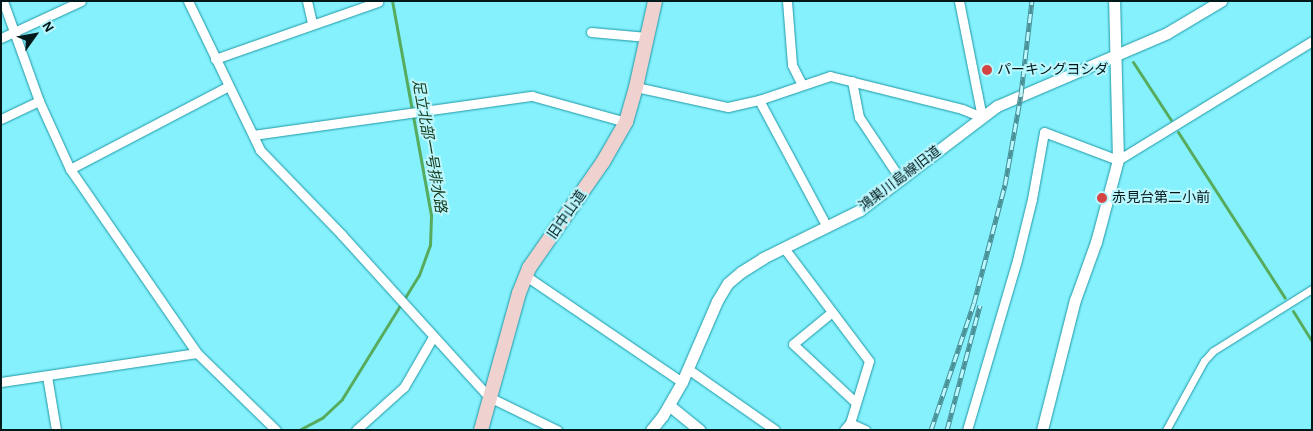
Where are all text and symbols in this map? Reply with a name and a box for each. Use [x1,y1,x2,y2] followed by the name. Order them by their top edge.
[10,10,60,60] north arrow
[39,19,56,35] text: N
[997,62,1109,78] place label: パーキングヨシダ
[981,64,993,76] marker: パーキングヨシダ
[408,78,450,214] water label: 足立北部一号排水路
[856,143,944,215] street label: 鴻巣川島線旧道
[544,187,590,243] street label: 旧中山道
[1112,190,1210,206] place label: 赤見台第二小前
[1096,192,1108,204] marker: 赤見台第二小前

